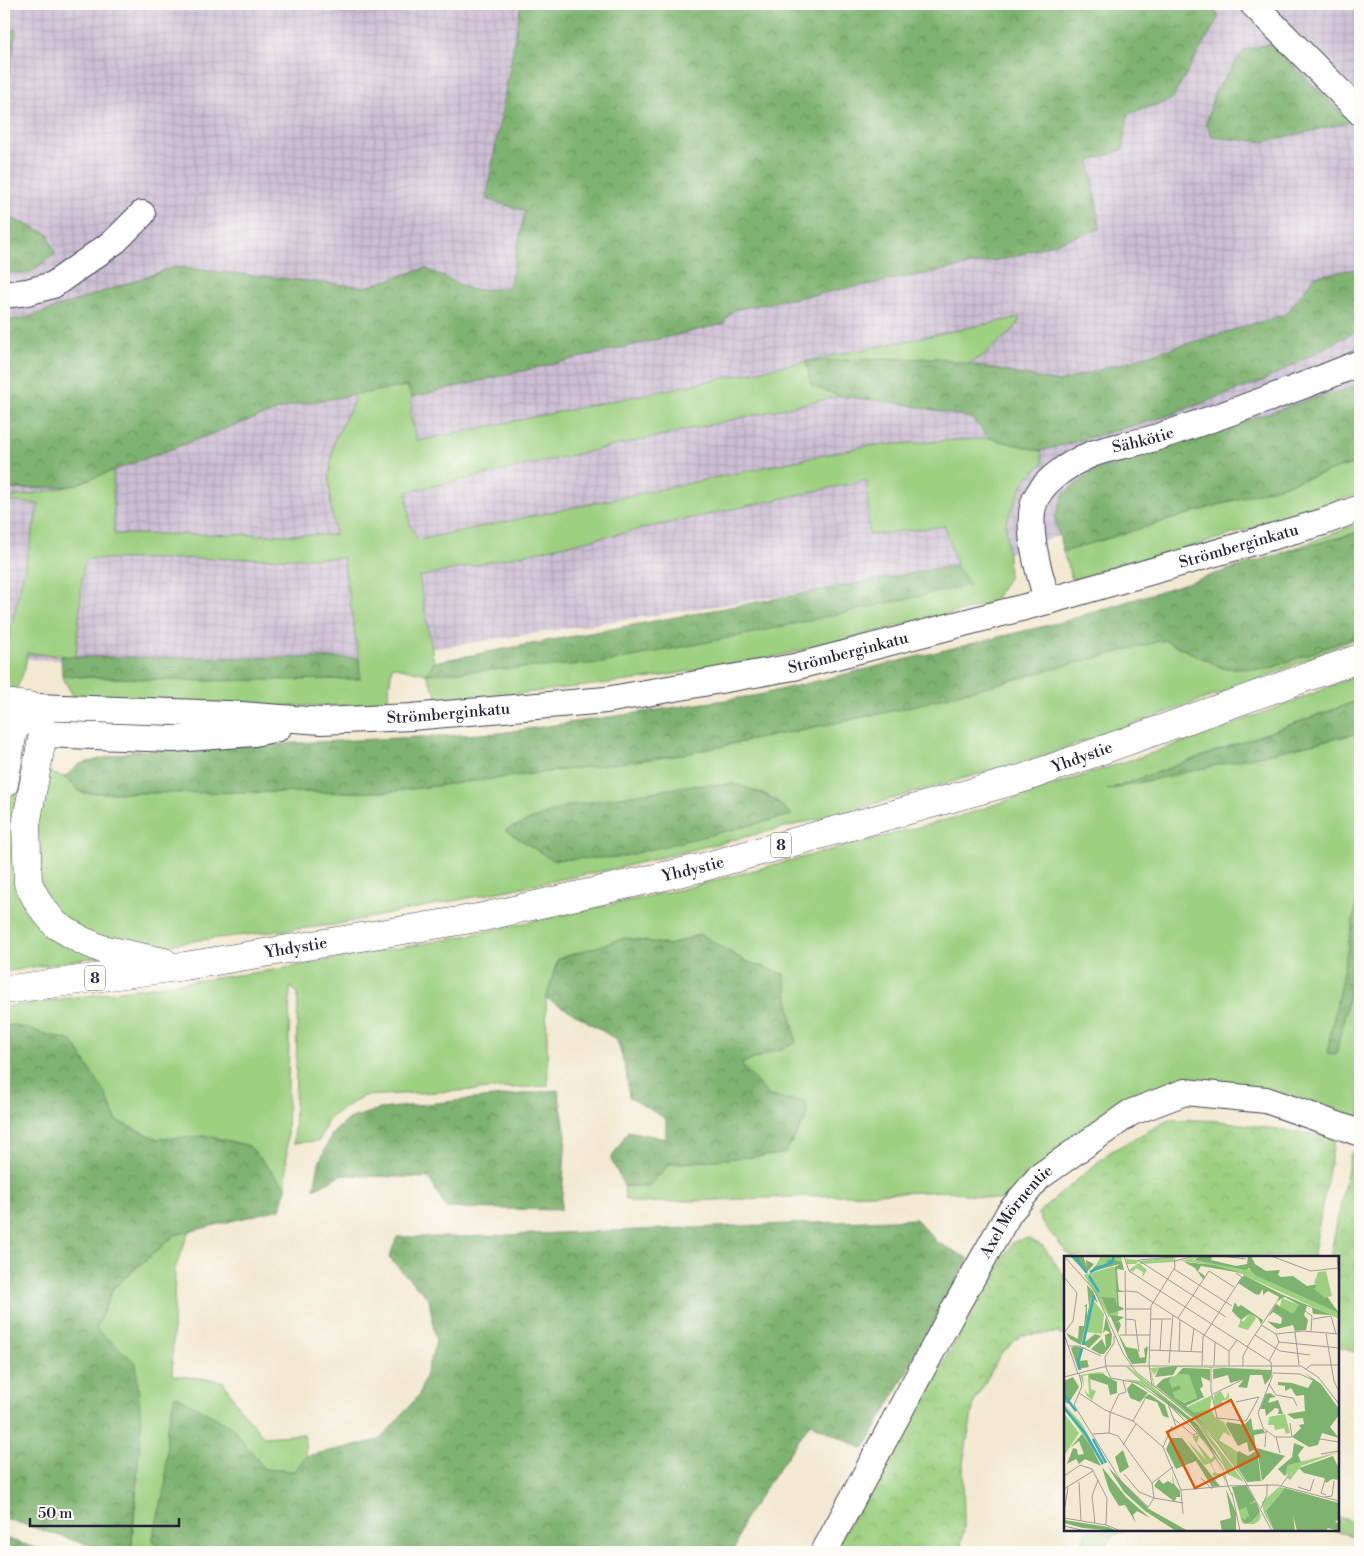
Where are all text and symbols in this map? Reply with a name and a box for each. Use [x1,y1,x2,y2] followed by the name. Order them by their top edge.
[1110,422,1176,458] street label: Sähkötie
[1177,520,1301,573] street label: Strömberginkatu
[786,628,910,678] street label: Strömberginkatu
[386,698,511,728] street label: Strömberginkatu
[1048,737,1115,778] street label: Yhdystie
[771,832,791,858] road number: 8
[659,852,726,887] street label: Yhdystie
[262,933,329,963] street label: Yhdystie
[85,966,105,990] road number: 8
[975,1160,1057,1262] street label: Axel Mörnentie
[1064,1256,1339,1531] inset map
[30,1496,179,1528] scale bar
[38,1504,72,1523] text: 50 m

